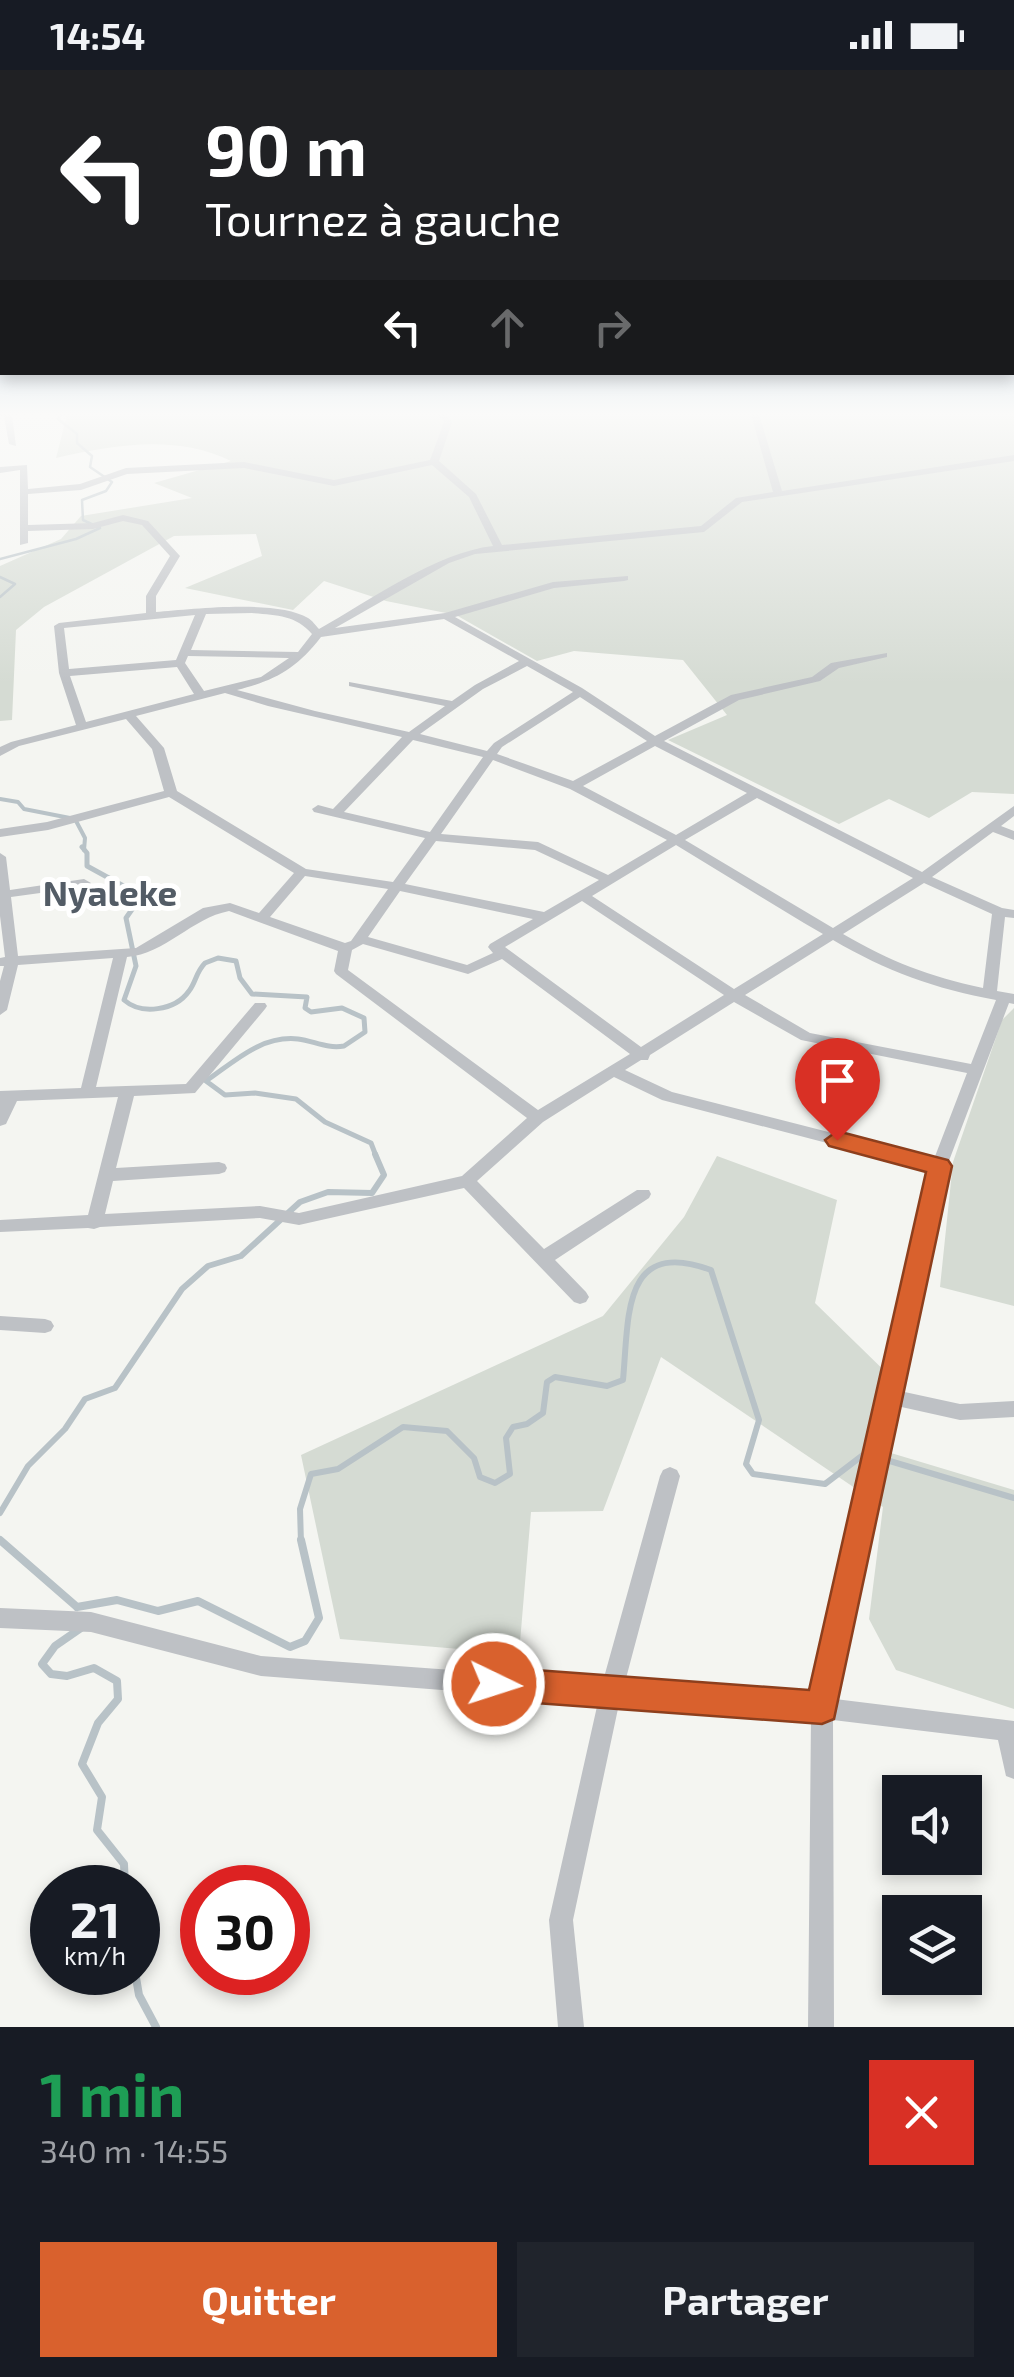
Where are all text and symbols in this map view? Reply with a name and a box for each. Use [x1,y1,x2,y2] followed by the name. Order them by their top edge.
[50,12,146,58] text: 14:54
[205,106,367,190] text: 90 m
[40,110,170,240] icon: left
[205,191,561,245] text: Tournez à gauche
[375,300,430,355] icon: left
[480,300,535,355] icon: ahead
[585,300,640,355] icon: right
[43,871,177,914] district label: Nyaleke
[795,1038,880,1141] pin
[810,1053,865,1108] icon: arrive
[442,1632,546,1736] position arrow
[882,1775,982,1995] map controls
[882,1775,982,1875] button: sound
[180,1865,310,1995] speed limit sign: 30
[70,1888,120,1948] text: 21
[882,1895,982,1995] button: layers
[64,1940,126,1970] text: km/h
[40,2057,184,2129] text: 1 min
[869,2060,974,2165] button: close
[40,2131,228,2169] text: 340 m · 14:55
[40,2242,497,2357] button: Quitter
[517,2242,974,2357] button: Partager

